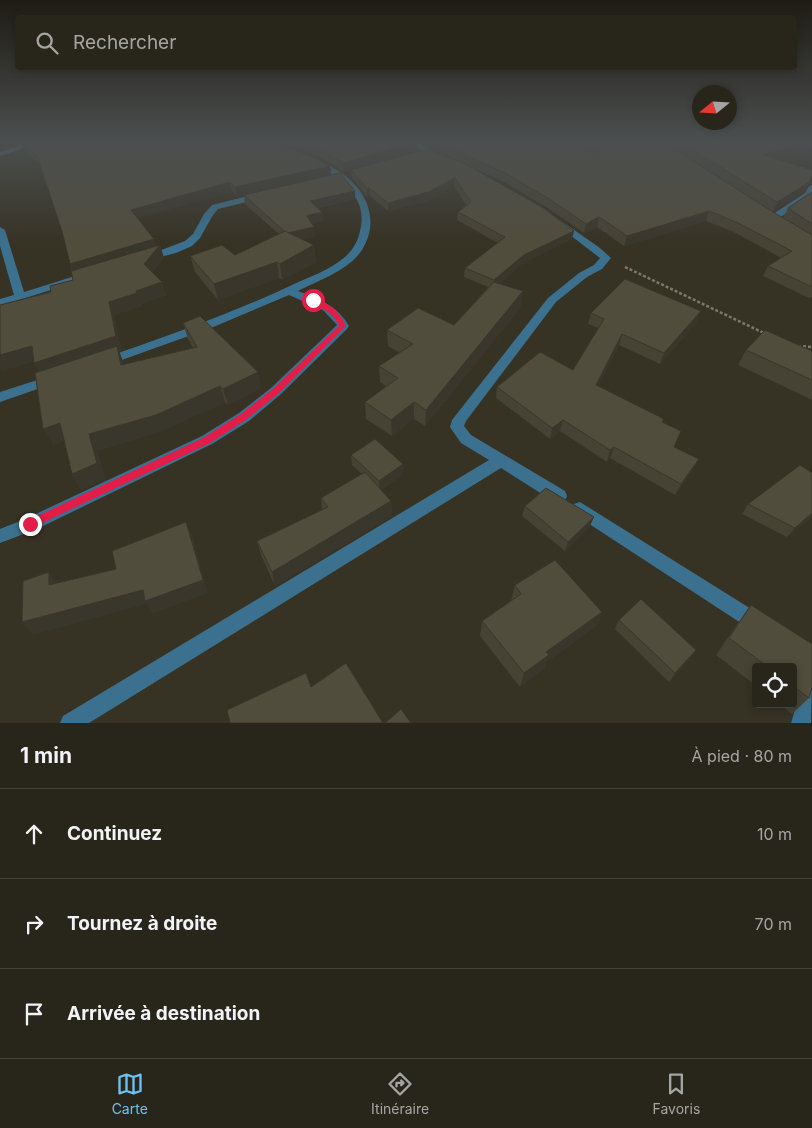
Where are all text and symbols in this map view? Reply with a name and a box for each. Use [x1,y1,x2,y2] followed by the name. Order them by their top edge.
[15,15,797,70] search box
[33,29,61,57] icon: search
[73,31,176,54] text: Rechercher
[692,85,737,130] north arrow
[302,289,325,312] route start
[19,513,42,536] route end
[752,663,797,708] map controls
[752,663,797,708] button: locate
[20,743,72,768] text: 1 min
[692,746,792,766] text: À pied · 80 m
[20,820,48,848] icon: ahead
[67,822,162,845] text: Continuez
[757,824,792,844] text: 10 m
[20,910,48,938] icon: right
[67,912,217,935] text: Tournez à droite
[755,914,792,934] text: 70 m
[20,1000,48,1028] icon: arrive
[67,1002,260,1025] text: Arrivée à destination
[112,1070,148,1117] tab: Carte
[371,1070,429,1117] tab: Itinéraire
[652,1070,700,1117] tab: Favoris

